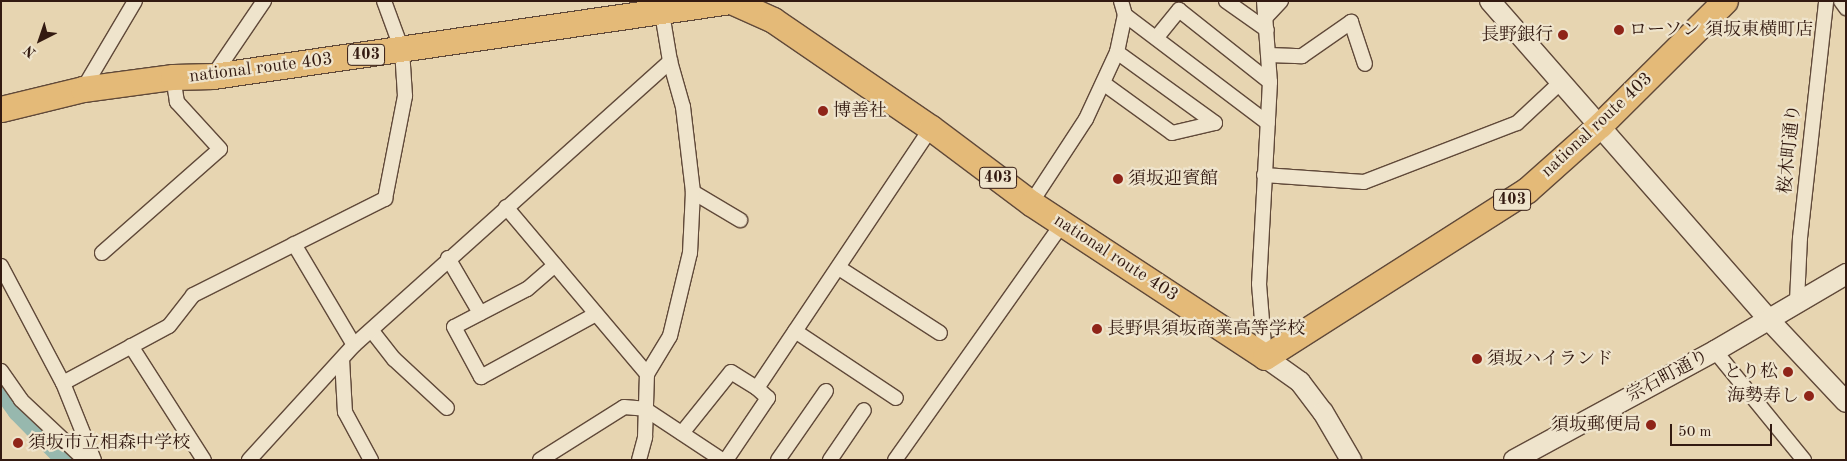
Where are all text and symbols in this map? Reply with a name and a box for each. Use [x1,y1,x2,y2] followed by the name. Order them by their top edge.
[15,15,65,65] north arrow
[1629,19,1814,41] place label: ローソン 須坂東横町店
[1481,24,1553,46] place label: 長野銀行
[1613,24,1625,36] marker: ローソン 須坂東横町店
[1557,29,1569,41] marker: 長野銀行
[346,42,386,68] road number: 403
[22,43,39,60] text: N
[188,49,334,87] street label: national route 403
[1537,68,1657,182] street label: national route 403
[833,100,887,122] place label: 博善社
[1775,103,1805,195] street label: 桜木町通り
[817,105,829,117] marker: 博善社
[978,164,1018,192] road number: 403
[1128,168,1218,190] place label: 須坂迎賓館
[1112,173,1124,185] marker: 須坂迎賓館
[1492,186,1532,214] road number: 403
[1050,210,1182,306] street label: national route 403
[1107,318,1305,340] place label: 長野県須坂商業高等学校
[1091,323,1103,335] marker: 長野県須坂商業高等学校
[1623,345,1713,407] street label: 宗石町通り
[1487,348,1613,370] place label: 須坂ハイランド
[1471,353,1483,365] marker: 須坂ハイランド
[1724,361,1778,383] place label: とり松
[1782,366,1794,378] marker: とり松
[1727,385,1799,407] place label: 海勢寿し
[1803,390,1815,402] marker: 海勢寿し
[1551,414,1641,436] place label: 須坂郵便局
[1672,414,1774,446] scale bar
[1645,419,1657,431] marker: 須坂郵便局
[1678,425,1712,440] text: 50 m
[28,432,190,454] place label: 須坂市立相森中学校
[12,437,24,449] marker: 須坂市立相森中学校

